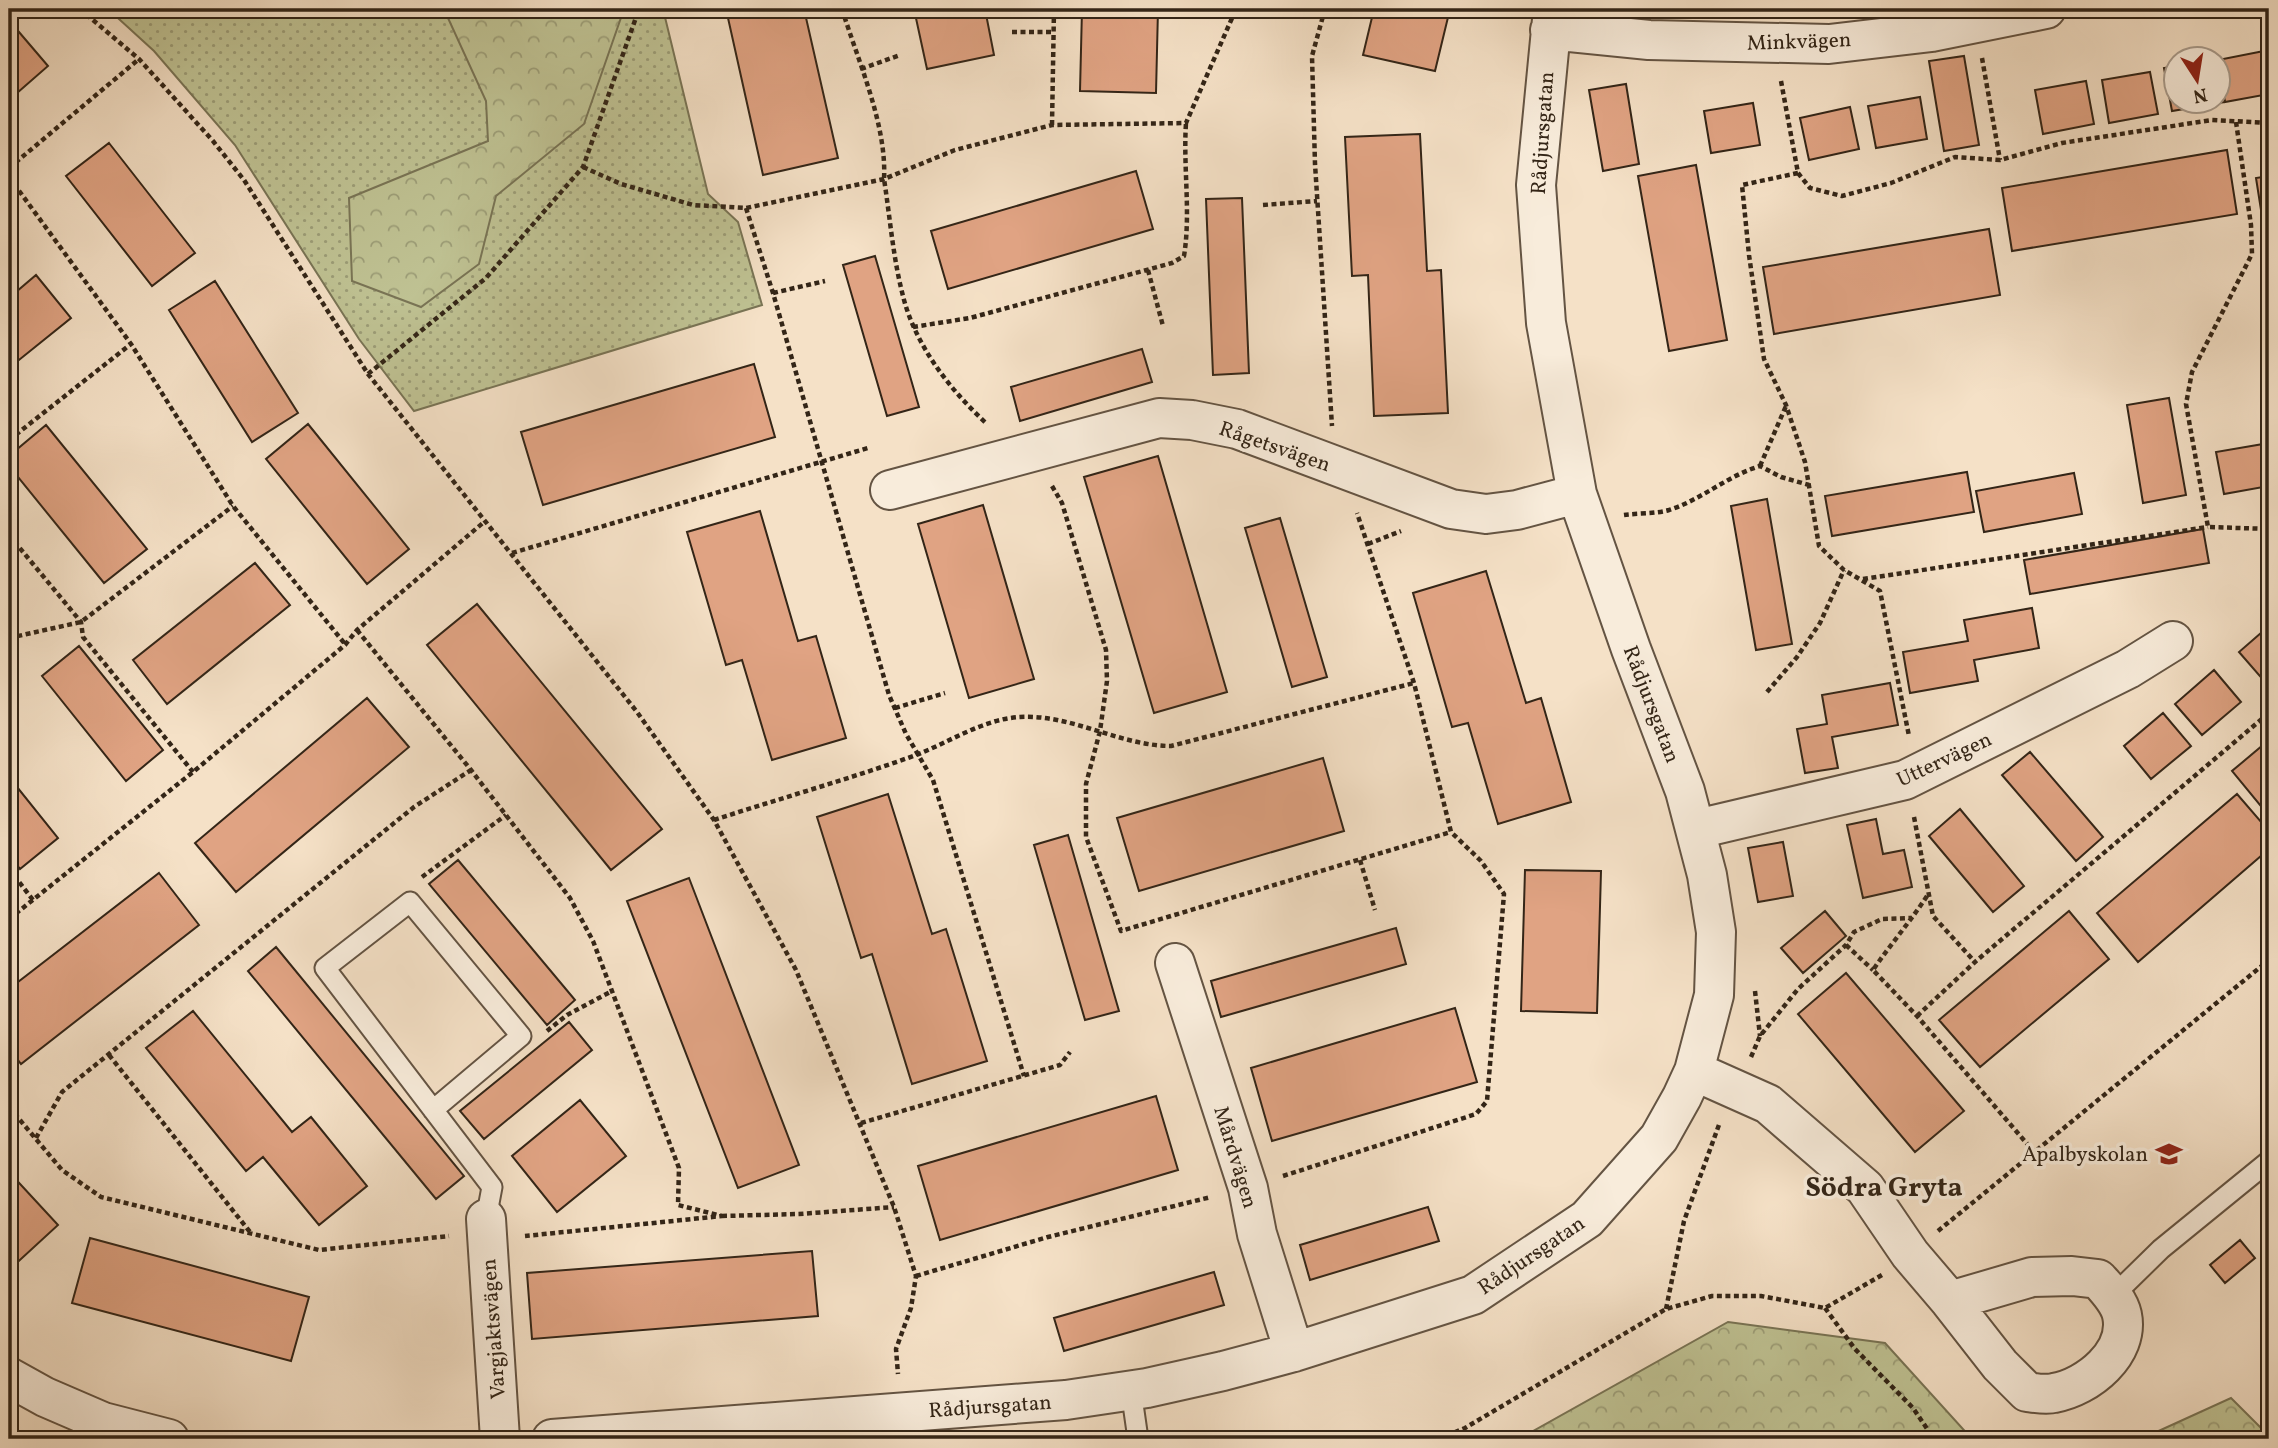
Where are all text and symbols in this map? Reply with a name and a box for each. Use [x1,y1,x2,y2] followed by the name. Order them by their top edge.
[1746,26,1852,59] street label: Minkvägen
[2162,46,2232,116] north arrow
[1525,71,1562,196] street label: Rådjursgatan
[2190,81,2210,109] text: N
[1215,415,1334,480] street label: Rågetsvägen
[1615,642,1686,767] street label: Rådjursgatan
[1892,726,1997,795] street label: Uttervägen
[1205,1103,1264,1212] street label: Mårdvägen
[2154,1139,2184,1169] school or university icon: Apalbyskolan
[2022,1141,2148,1170] place label: Apalbyskolan
[1805,1169,1963,1208] district label: Södra Gryta
[1473,1210,1591,1303] street label: Rådjursgatan
[475,1258,514,1400] street label: Vargjaktsvägen
[928,1389,1053,1426] street label: Rådjursgatan

